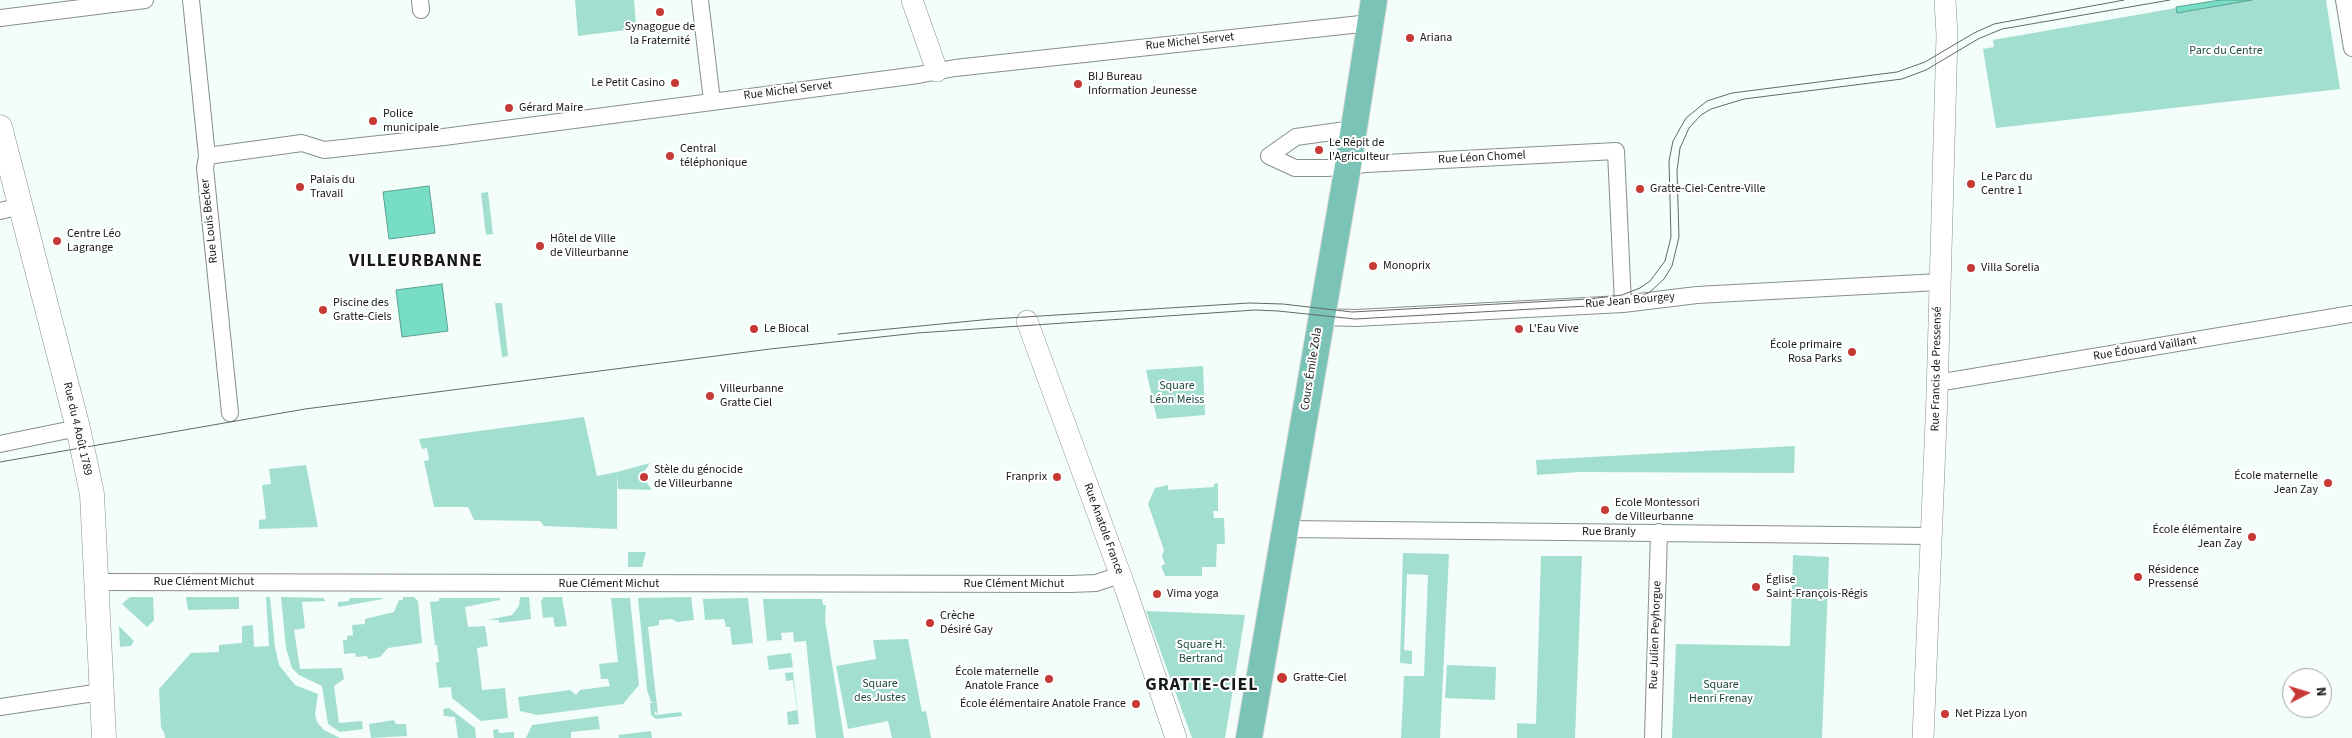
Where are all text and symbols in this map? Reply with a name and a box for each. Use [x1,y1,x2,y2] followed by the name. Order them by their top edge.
[654,6,666,18] marker: Synagogue de la Fraternité
[625,20,695,48] place label: Synagogue de la Fraternité
[1145,30,1235,54] street label: Rue Michel Servet
[1420,31,1452,45] place label: Ariana
[1404,32,1416,44] marker: Ariana
[2189,44,2263,58] park label: Parc du Centre
[1088,70,1197,98] place label: BIJ Bureau Information Jeunesse
[591,76,665,90] place label: Le Petit Casino
[669,77,681,89] marker: Le Petit Casino
[743,78,833,104] street label: Rue Michel Servet
[1072,78,1084,90] marker: BIJ Bureau Information Jeunesse
[519,101,583,115] place label: Gérard Maire
[503,102,515,114] marker: Gérard Maire
[383,107,439,135] place label: Police municipale
[367,115,379,127] marker: Police municipale
[1329,136,1390,164] place label: Le Répit de l'Agriculteur
[680,142,747,170] place label: Central téléphonique
[1313,144,1325,156] marker: Le Répit de l'Agriculteur
[1438,149,1526,167] street label: Rue Léon Chomel
[664,150,676,162] marker: Central téléphonique
[1981,170,2032,198] place label: Le Parc du Centre 1
[310,173,355,201] place label: Palais du Travail
[198,178,222,264] street label: Rue Louis Becker
[1965,178,1977,190] marker: Le Parc du Centre 1
[294,181,306,193] marker: Palais du Travail
[1650,182,1765,196] place label: Gratte-Ciel-Centre-Ville
[1634,183,1646,195] marker: Gratte-Ciel-Centre-Ville
[67,227,121,255] place label: Centre Léo Lagrange
[550,232,629,260] place label: Hôtel de Ville de Villeurbanne
[51,235,63,247] marker: Centre Léo Lagrange
[534,240,546,252] marker: Hôtel de Ville de Villeurbanne
[348,251,484,273] district label: VILLEURBANNE
[1383,259,1430,273] place label: Monoprix
[1367,260,1379,272] marker: Monoprix
[1981,261,2040,275] place label: Villa Sorelia
[1965,262,1977,274] marker: Villa Sorelia
[1585,290,1675,312] street label: Rue Jean Bourgey
[333,296,392,324] place label: Piscine des Gratte-Ciels
[317,304,329,316] marker: Piscine des Gratte-Ciels
[1929,306,1945,432] street label: Rue Francis de Pressensé
[764,322,809,336] place label: Le Biocal
[1529,322,1579,336] place label: L'Eau Vive
[748,323,760,335] marker: Le Biocal
[1513,323,1525,335] marker: L'Eau Vive
[1298,326,1326,412] street label: Cours Émile Zola
[2092,334,2198,364] street label: Rue Édouard Vaillant
[1770,338,1842,366] place label: École primaire Rosa Parks
[1846,346,1858,358] marker: École primaire Rosa Parks
[1150,379,1204,407] park label: Square Léon Meiss
[59,381,95,477] street label: Rue du 4 Août 1789
[720,382,783,410] place label: Villeurbanne Gratte Ciel
[704,390,716,402] marker: Villeurbanne Gratte Ciel
[654,463,743,491] place label: Stèle du génocide de Villeurbanne
[2234,469,2318,497] place label: École maternelle Jean Zay
[1006,470,1047,484] place label: Franprix
[638,471,650,483] marker: Stèle du génocide de Villeurbanne
[1051,471,1063,483] marker: Franprix
[2322,477,2334,489] marker: École maternelle Jean Zay
[1080,482,1126,576] street label: Rue Anatole France
[1615,496,1700,524] place label: Ecole Montessori de Villeurbanne
[1599,504,1611,516] marker: Ecole Montessori de Villeurbanne
[2152,523,2242,551] place label: École élémentaire Jean Zay
[1582,525,1636,539] street label: Rue Branly
[2246,531,2258,543] marker: École élémentaire Jean Zay
[2148,563,2199,591] place label: Résidence Pressensé
[2132,571,2144,583] marker: Résidence Pressensé
[1766,573,1868,601] place label: Église Saint-François-Régis
[154,575,254,589] street label: Rue Clément Michut
[559,577,659,591] street label: Rue Clément Michut
[964,577,1064,591] street label: Rue Clément Michut
[1647,580,1665,690] street label: Rue Julien Peyhorgue
[1750,581,1762,593] marker: Église Saint-François-Régis
[1167,587,1218,601] place label: Vima yoga
[1151,588,1163,600] marker: Vima yoga
[940,609,993,637] place label: Crèche Désiré Gay
[924,617,936,629] marker: Crèche Désiré Gay
[1177,638,1225,666] park label: Square H. Bertrand
[955,665,1039,693] place label: École maternelle Anatole France
[2282,668,2332,718] north arrow
[1275,671,1289,685] marker: Gratte-Ciel
[1293,671,1346,685] place label: Gratte-Ciel
[1043,673,1055,685] marker: École maternelle Anatole France
[1144,675,1260,697] district label: GRATTE-CIEL
[854,677,906,705] park label: Square des Justes
[1689,678,1753,706] park label: Square Henri Frenay
[2311,686,2331,697] text: N
[960,697,1126,711] place label: École élémentaire Anatole France
[1130,698,1142,710] marker: École élémentaire Anatole France
[1955,707,2027,721] place label: Net Pizza Lyon
[1939,708,1951,720] marker: Net Pizza Lyon

